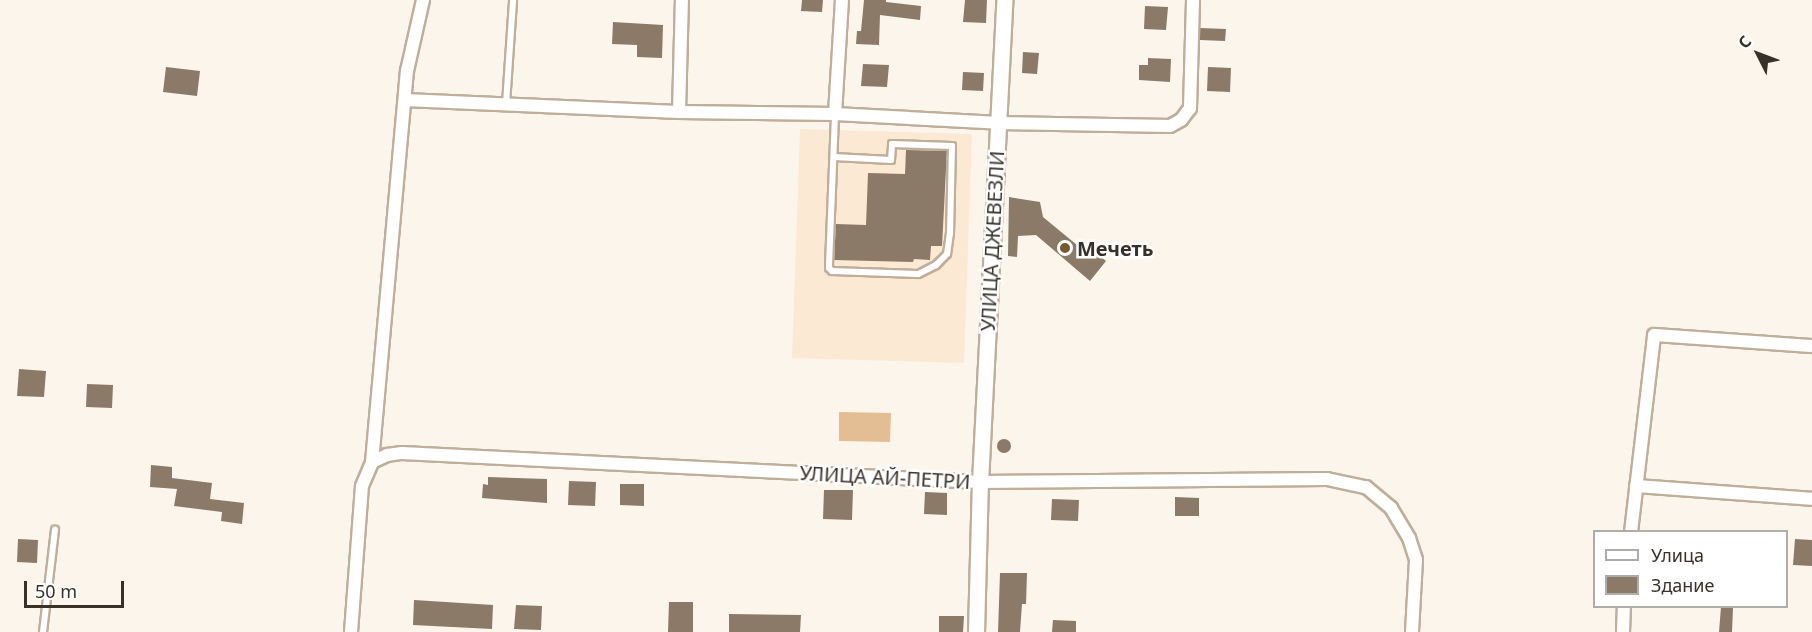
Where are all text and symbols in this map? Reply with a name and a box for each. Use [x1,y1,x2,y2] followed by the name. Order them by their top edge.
[1728,24,1788,84] north arrow
[1733,31,1756,53] text: С
[975,150,1009,332] street label: УЛИЦА ДЖЕВЕЗЛИ
[1077,236,1153,260] place label: Мечеть
[1058,241,1072,255] marker: Мечеть
[799,461,971,493] street label: УЛИЦА АЙ-ПЕТРИ
[1593,530,1788,608] legend
[1651,543,1704,567] text: Улица
[27,569,128,607] scale bar
[1651,573,1714,597] text: Здание
[35,579,77,603] text: 50 m

